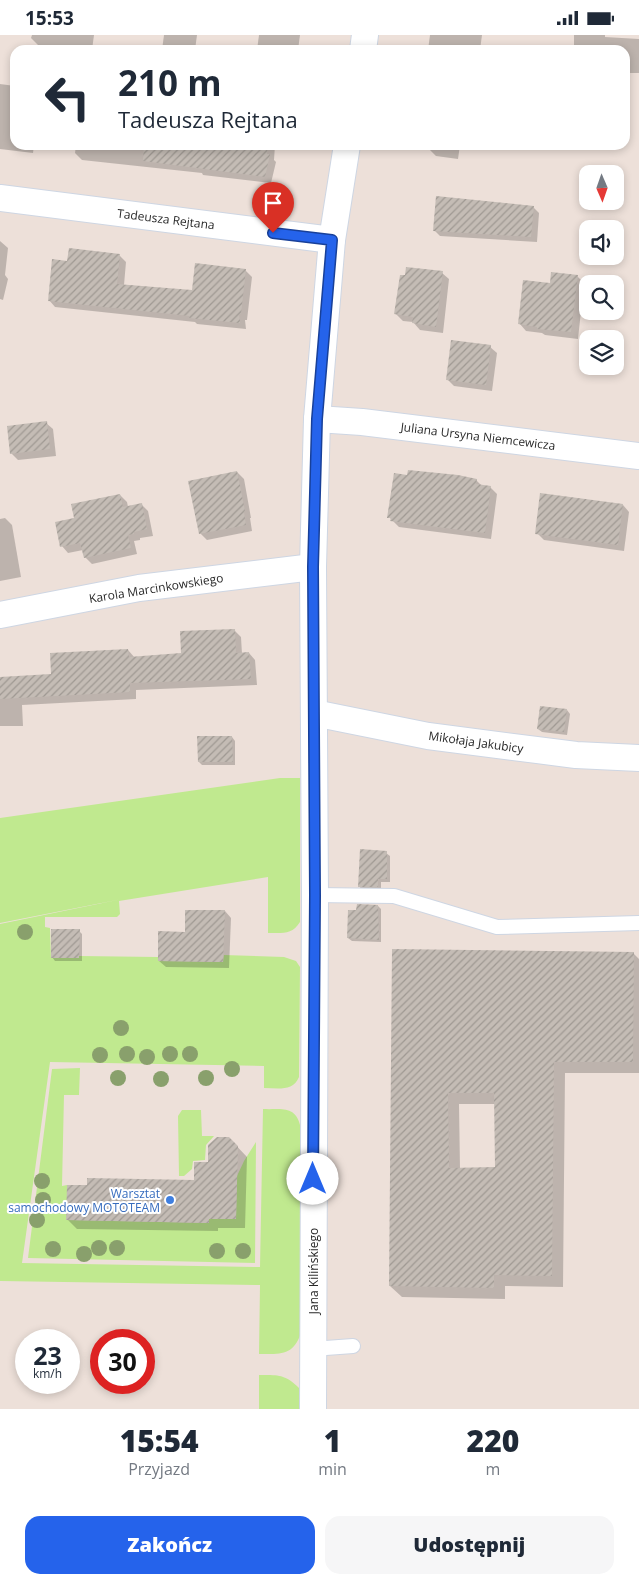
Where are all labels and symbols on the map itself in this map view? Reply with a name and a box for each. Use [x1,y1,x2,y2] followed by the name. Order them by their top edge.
[579,165,624,210] north arrow
[252,182,294,233] pin
[116,205,216,233] street label: Tadeusza Rejtana
[399,418,556,454] street label: Juliana Ursyna Niemcewicza
[88,569,224,607] street label: Karola Marcinkowskiego
[428,727,525,757] street label: Mikołaja Jakubicy
[286,1152,338,1204] position arrow
[8,1185,160,1216] place label: Warsztat samochodowy MOTOTEAM
[164,1194,176,1206] marker: Warsztat samochodowy MOTOTEAM
[305,1228,322,1315] street label: Jana Kilińskiego
[90,1329,155,1394] speed limit sign: 30

